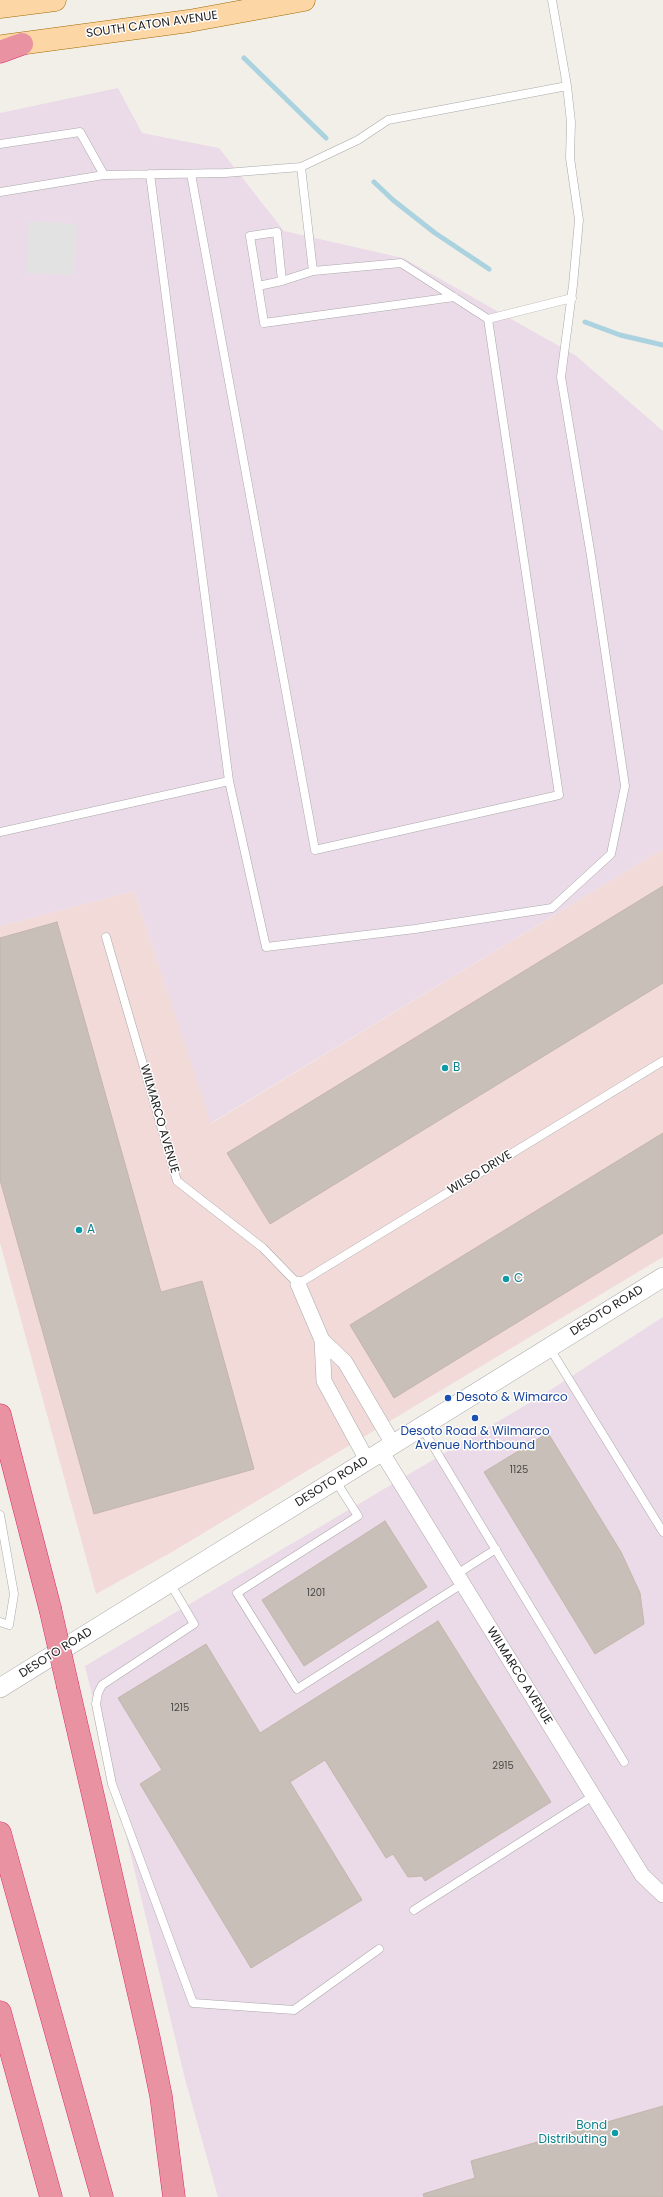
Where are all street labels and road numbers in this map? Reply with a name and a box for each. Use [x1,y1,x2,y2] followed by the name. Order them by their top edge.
[85,9,219,41] street label: SOUTH CATON AVENUE
[137,1063,181,1175] street label: WILMARCO AVENUE
[445,1148,515,1198] street label: WILSO DRIVE
[568,1283,646,1339] street label: DESOTO ROAD
[293,1454,371,1510] street label: DESOTO ROAD
[483,1624,555,1728] street label: WILMARCO AVENUE
[17,1625,95,1681] street label: DESOTO ROAD

